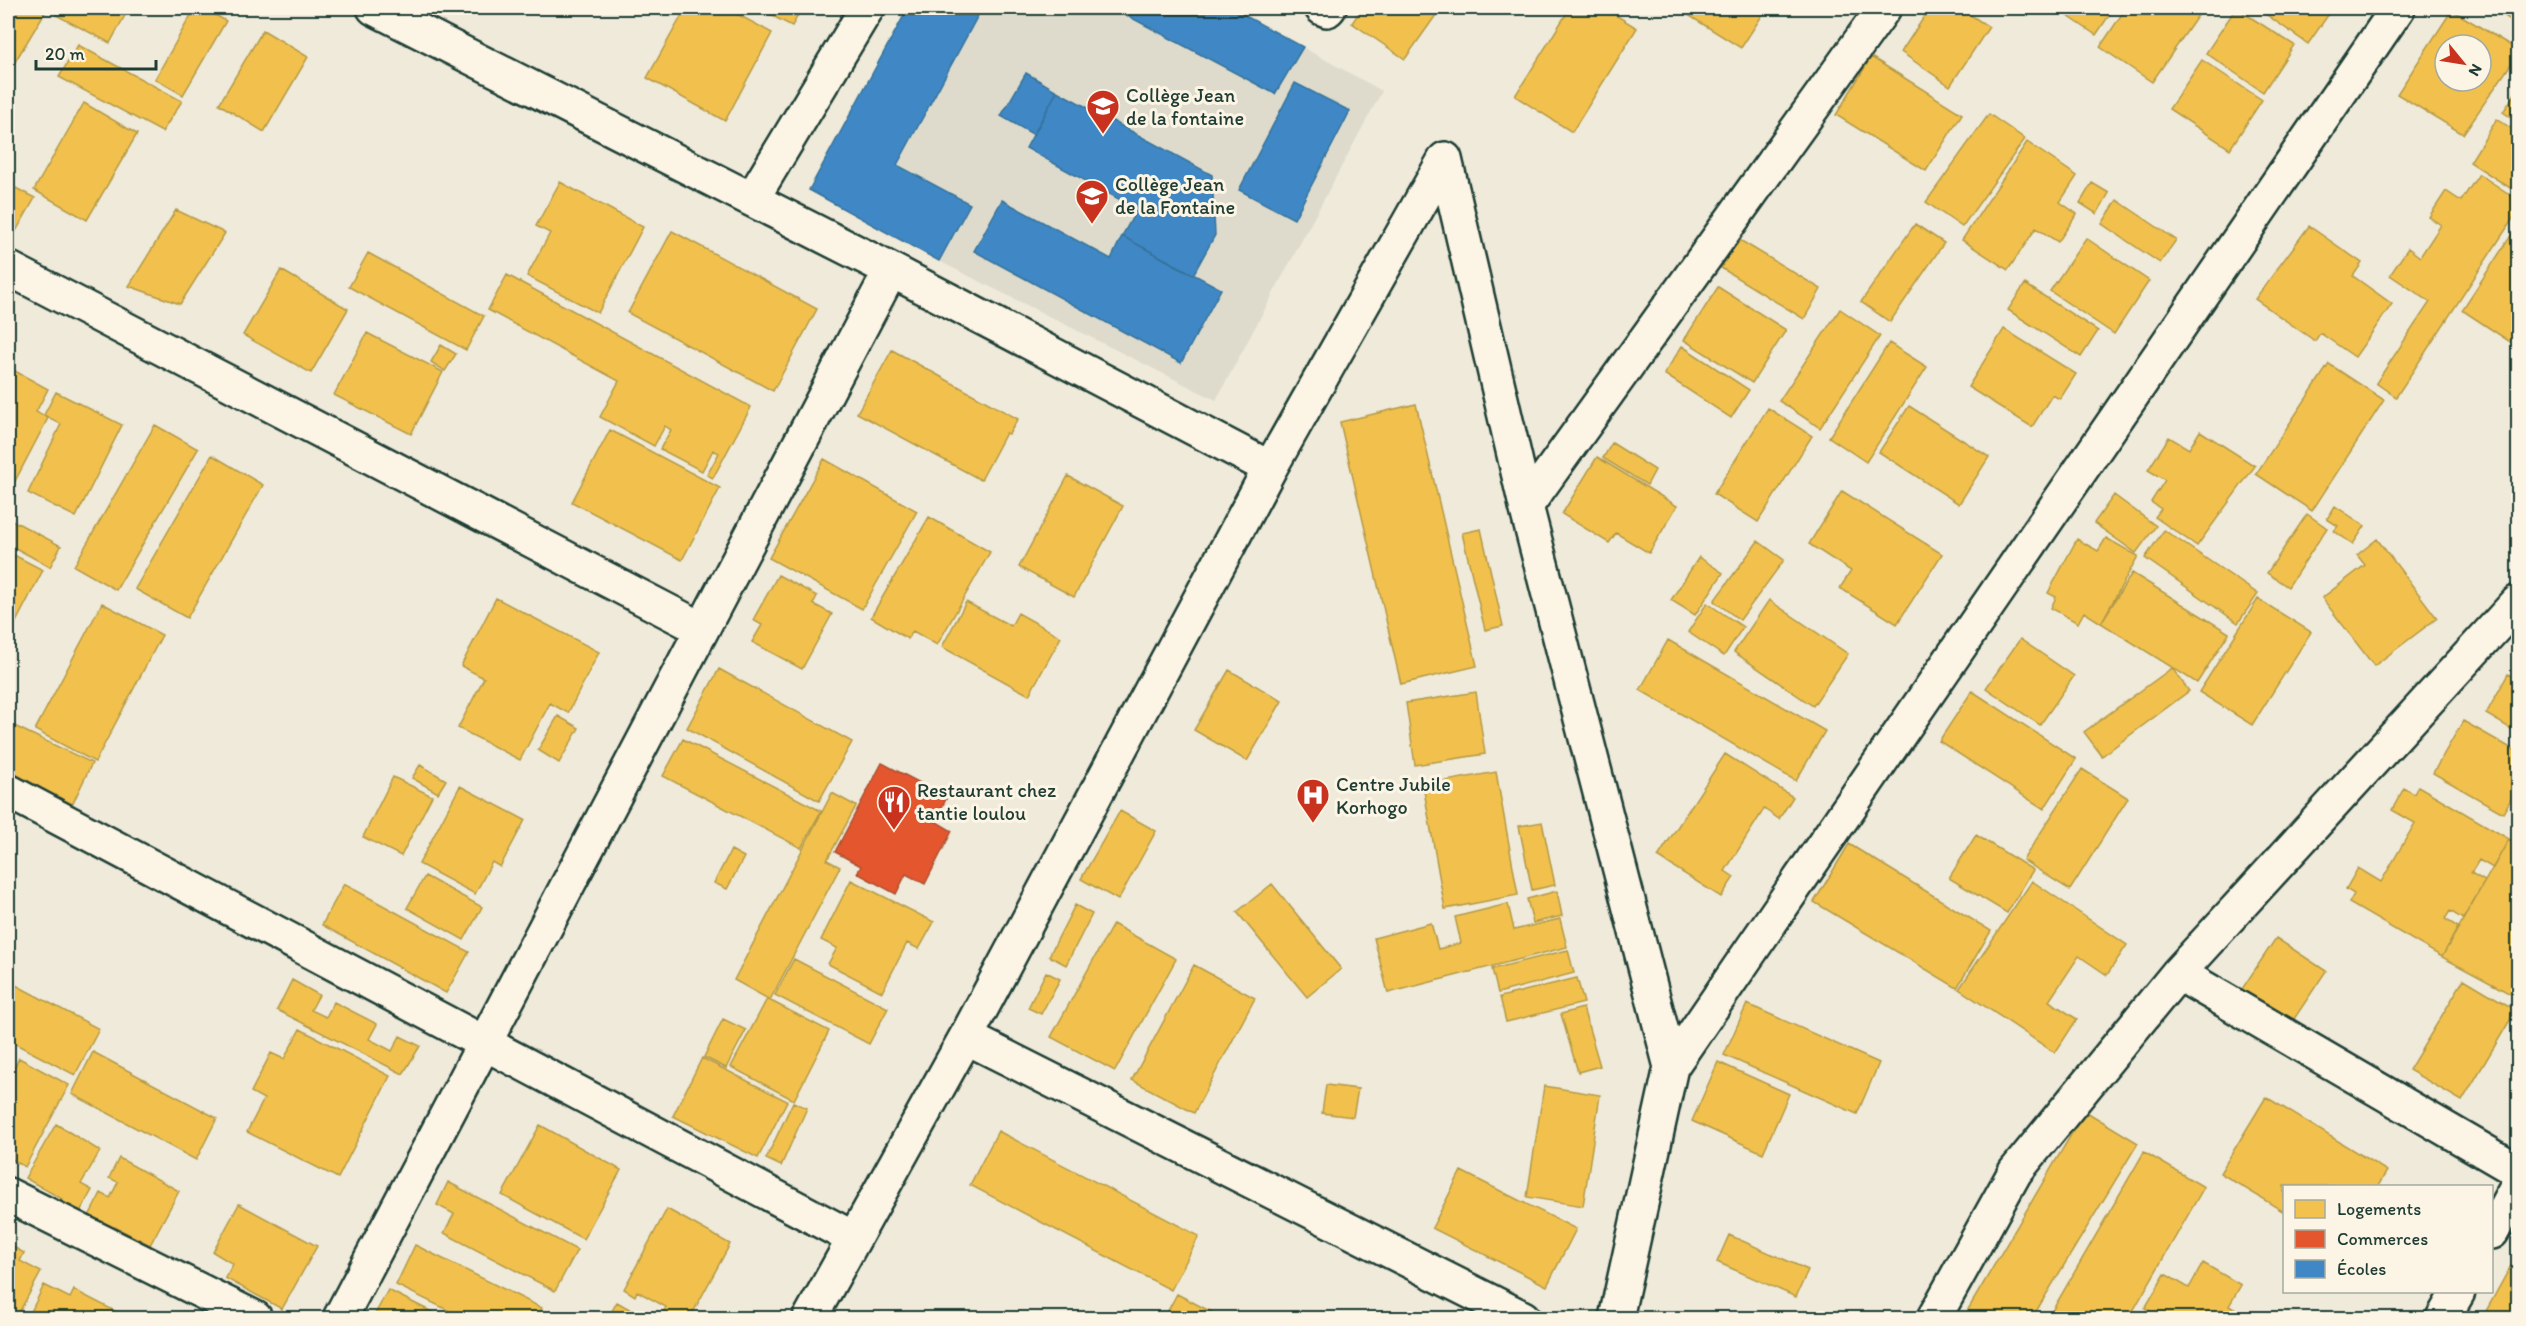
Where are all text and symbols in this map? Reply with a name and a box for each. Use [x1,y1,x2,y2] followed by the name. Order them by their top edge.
[36,33,156,71] scale bar
[2433,33,2493,93] north arrow
[45,43,85,65] text: 20 m
[2465,61,2486,80] text: N
[1126,83,1244,130] place label: Collège Jean de la fontaine
[1085,88,1121,135] school or university icon: Collège Jean de la fontaine
[1115,172,1235,219] place label: Collège Jean de la Fontaine
[1074,178,1110,225] school or university icon: Collège Jean de la Fontaine
[1336,772,1451,819] place label: Centre Jubile Korhogo
[1295,777,1331,824] hospital icon: Centre Jubile Korhogo
[917,778,1056,825] place label: Restaurant chez tantie loulou
[876,784,912,831] restaurant icon: Restaurant chez tantie loulou
[2283,1185,2493,1293] legend
[2337,1198,2421,1220] text: Logements
[2337,1228,2428,1250] text: Commerces
[2337,1258,2386,1280] text: Écoles

